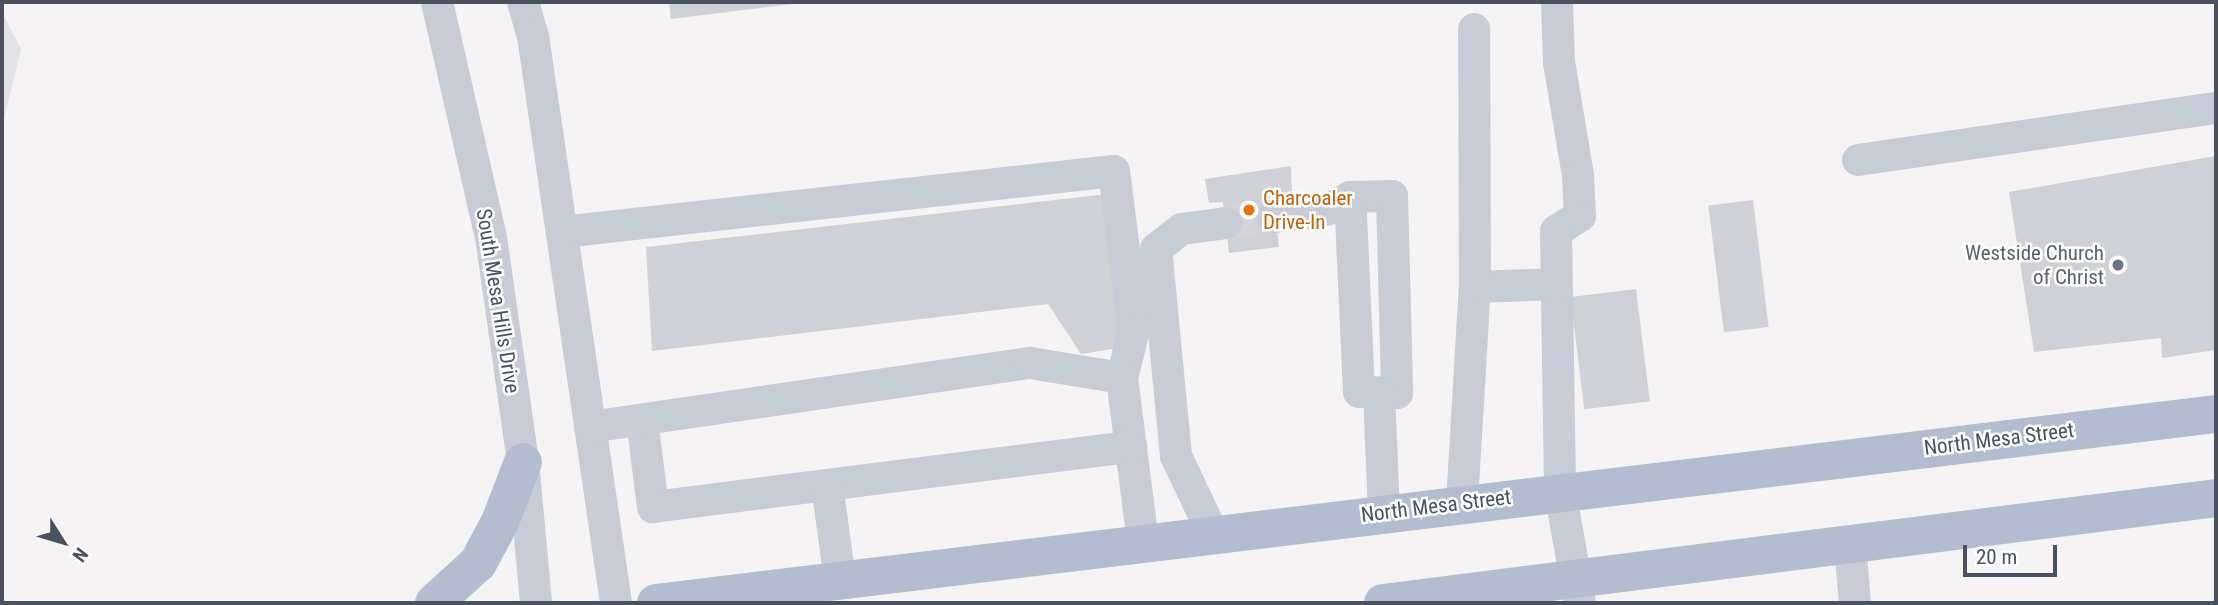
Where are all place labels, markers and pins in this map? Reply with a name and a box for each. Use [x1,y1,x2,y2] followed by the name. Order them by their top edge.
[1263,185,1353,235] place label: Charcoaler Drive-In
[1241,202,1257,218] marker: Charcoaler Drive-In
[1965,240,2104,290] place label: Westside Church of Christ
[2110,257,2126,273] marker: Westside Church of Christ

